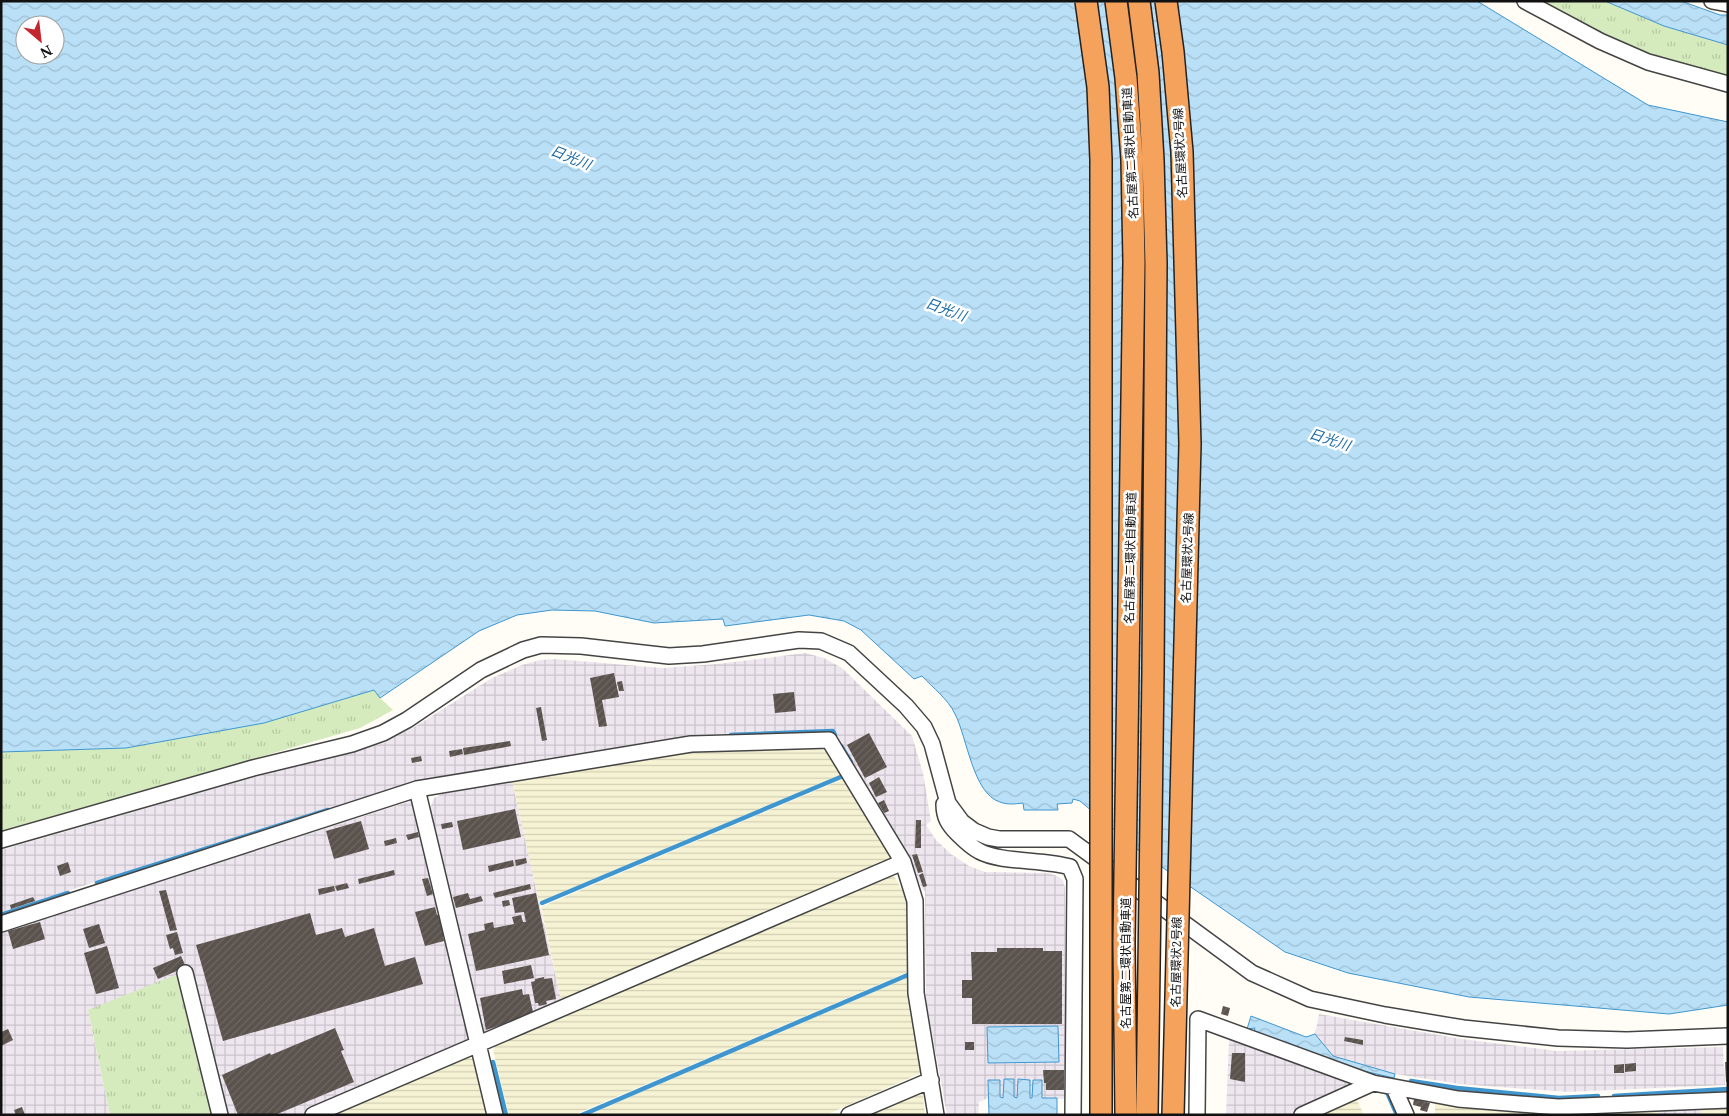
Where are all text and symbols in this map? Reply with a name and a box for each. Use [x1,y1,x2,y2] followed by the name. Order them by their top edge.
[15,15,65,65] north arrow
[37,41,56,63] text: N
[1118,87,1142,219] street label: 名古屋第二環状自動車道
[1169,107,1191,199] street label: 名古屋環状2号線
[548,140,596,174] water label: 日光川
[923,293,971,326] water label: 日光川
[1307,423,1355,455] water label: 日光川
[1120,492,1140,624] street label: 名古屋第二環状自動車道
[1177,512,1197,604] street label: 名古屋環状2号線
[1117,897,1134,1029] street label: 名古屋第二環状自動車道
[1167,916,1185,1008] street label: 名古屋環状2号線

